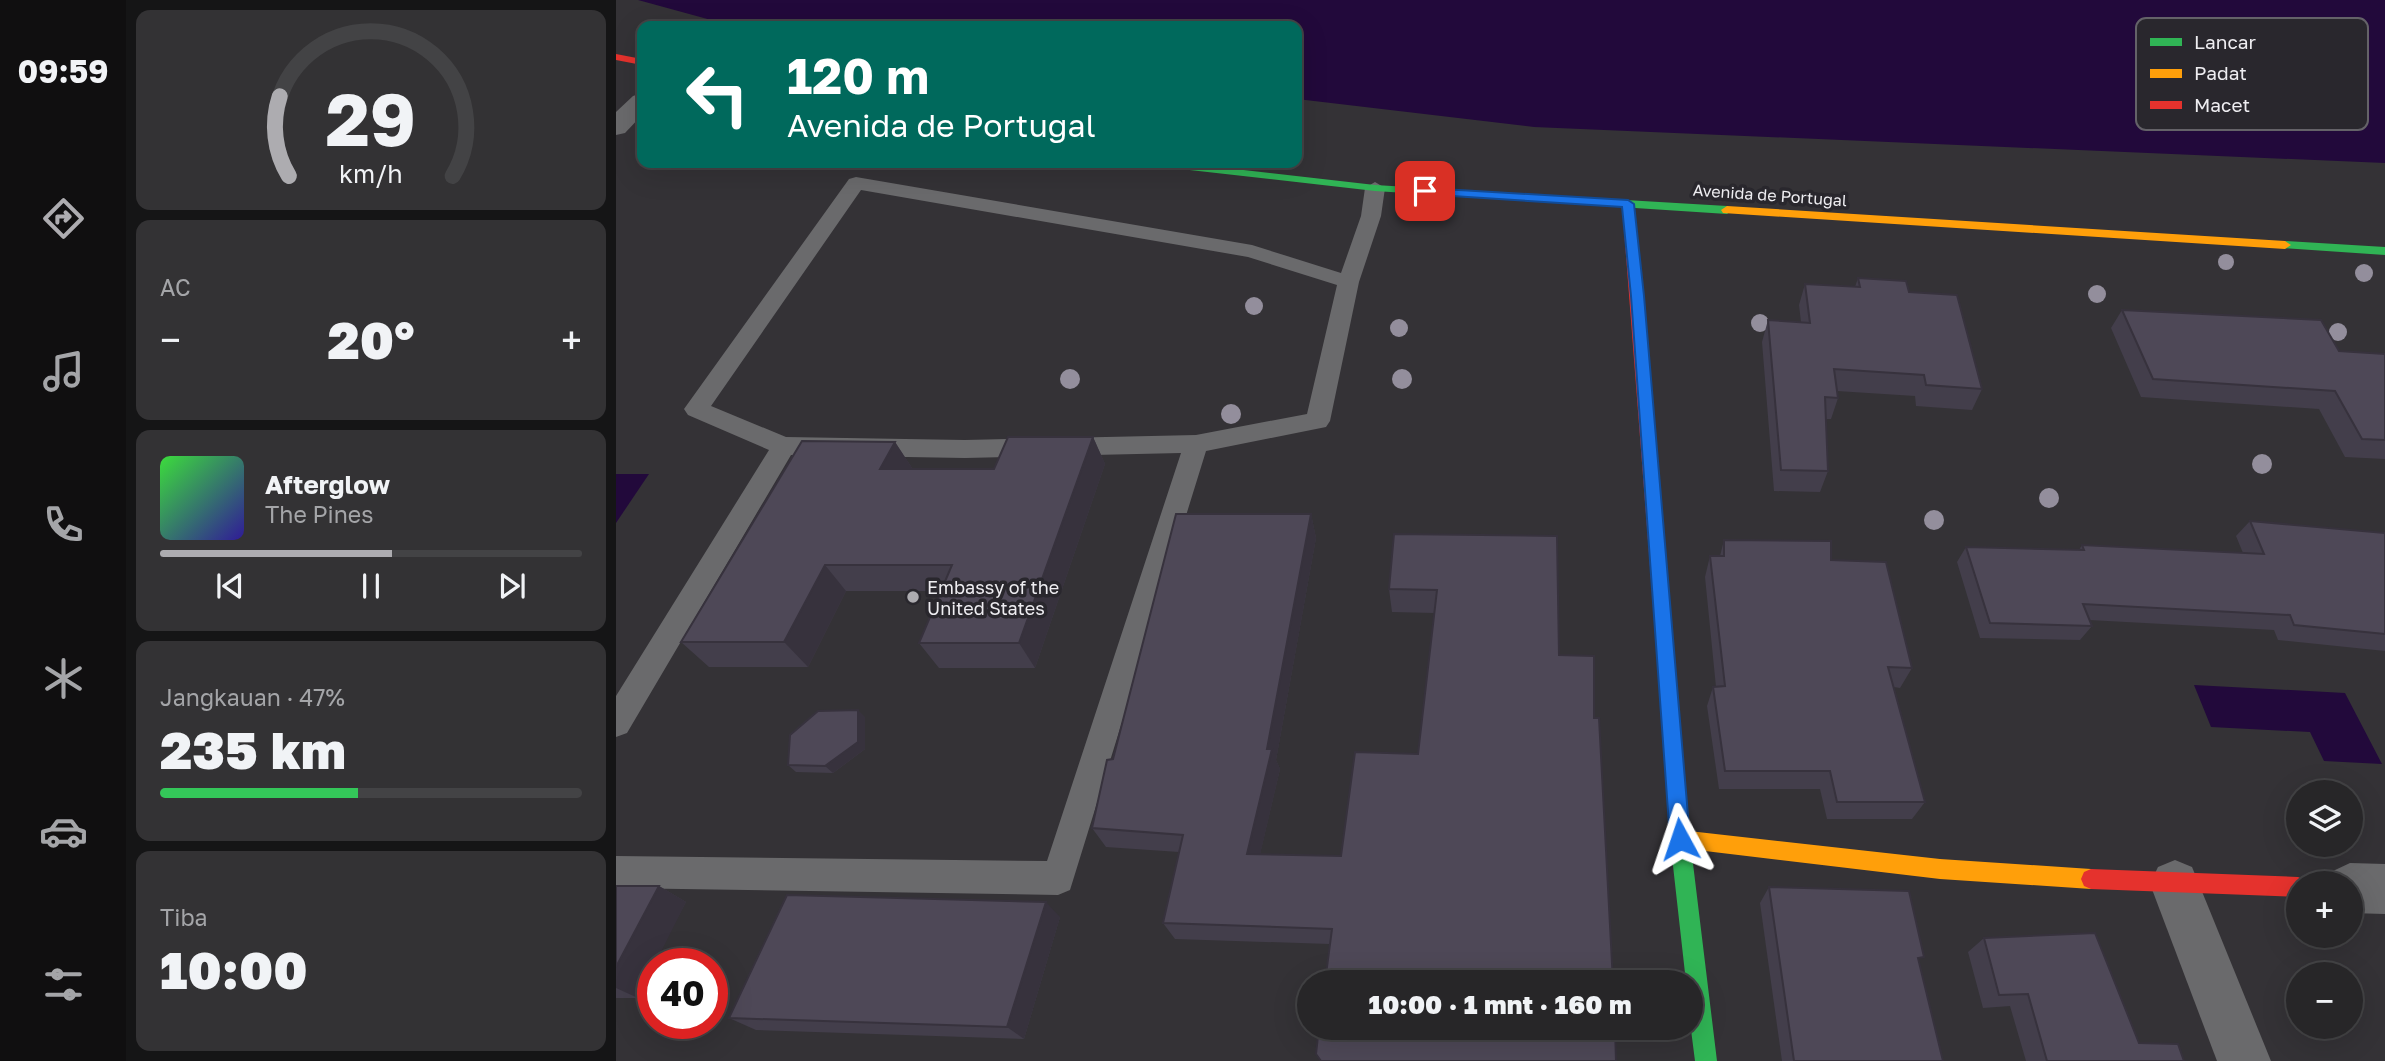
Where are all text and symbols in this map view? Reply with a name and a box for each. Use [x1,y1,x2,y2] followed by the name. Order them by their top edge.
[2136,18,2368,130] legend
[2194,30,2257,53] text: Lancar
[787,46,929,105] text: 120 m
[672,49,763,140] icon: left
[17,52,109,90] text: 09:59
[2194,61,2247,84] text: Padat
[326,75,416,162] text: 29
[2194,93,2250,116] text: Macet
[787,106,1096,144] text: Avenida de Portugal
[339,158,403,189] text: km/h
[1395,161,1455,221] pin
[1406,172,1444,210] icon: arrive
[1692,180,1848,210] street label: Avenida de Portugal
[39,194,88,243] icon: directions
[160,273,191,301] text: AC
[328,308,414,370] text: 20°
[160,317,181,362] text: −
[561,317,582,362] text: +
[39,347,88,396] icon: music
[265,469,390,500] text: Afterglow
[39,500,88,549] icon: phone
[265,500,373,528] text: The Pines
[211,567,249,605] icon: previous
[352,567,390,605] icon: pause
[493,567,531,605] icon: next
[927,576,1059,619] place label: Embassy of the United States
[905,589,921,605] marker: Embassy of the United States
[39,654,88,703] icon: climate
[160,683,345,711] text: Jangkauan · 47%
[160,718,346,780] text: 235 km
[2286,780,2363,1039] map controls
[2286,780,2363,857] button: layers
[1643,802,1717,876] position arrow
[39,807,88,856] icon: car
[2286,871,2363,948] button: +
[160,903,208,931] text: Tiba
[160,938,308,1000] text: 10:00
[637,948,728,1039] speed limit sign: 40
[39,960,88,1009] icon: filters
[2286,962,2363,1039] button: −
[1368,989,1632,1020] text: 10:00 · 1 mnt · 160 m

